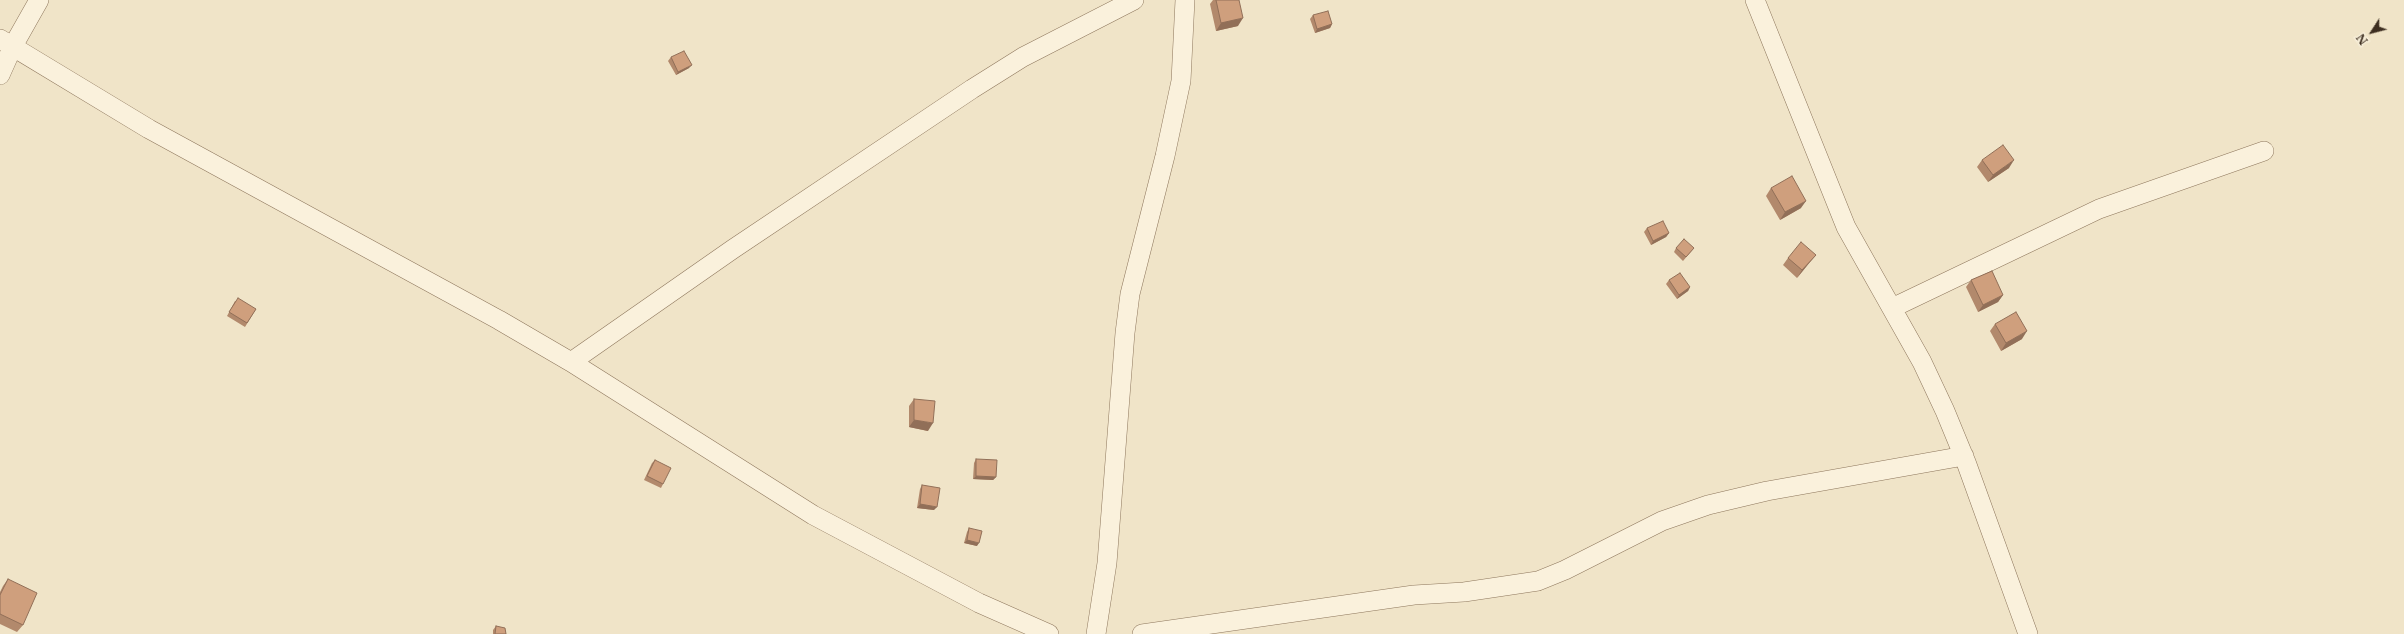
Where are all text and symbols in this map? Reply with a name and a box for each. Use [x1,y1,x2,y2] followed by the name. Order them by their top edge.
[2352,12,2392,52] north arrow
[2354,31,2371,47] text: N

